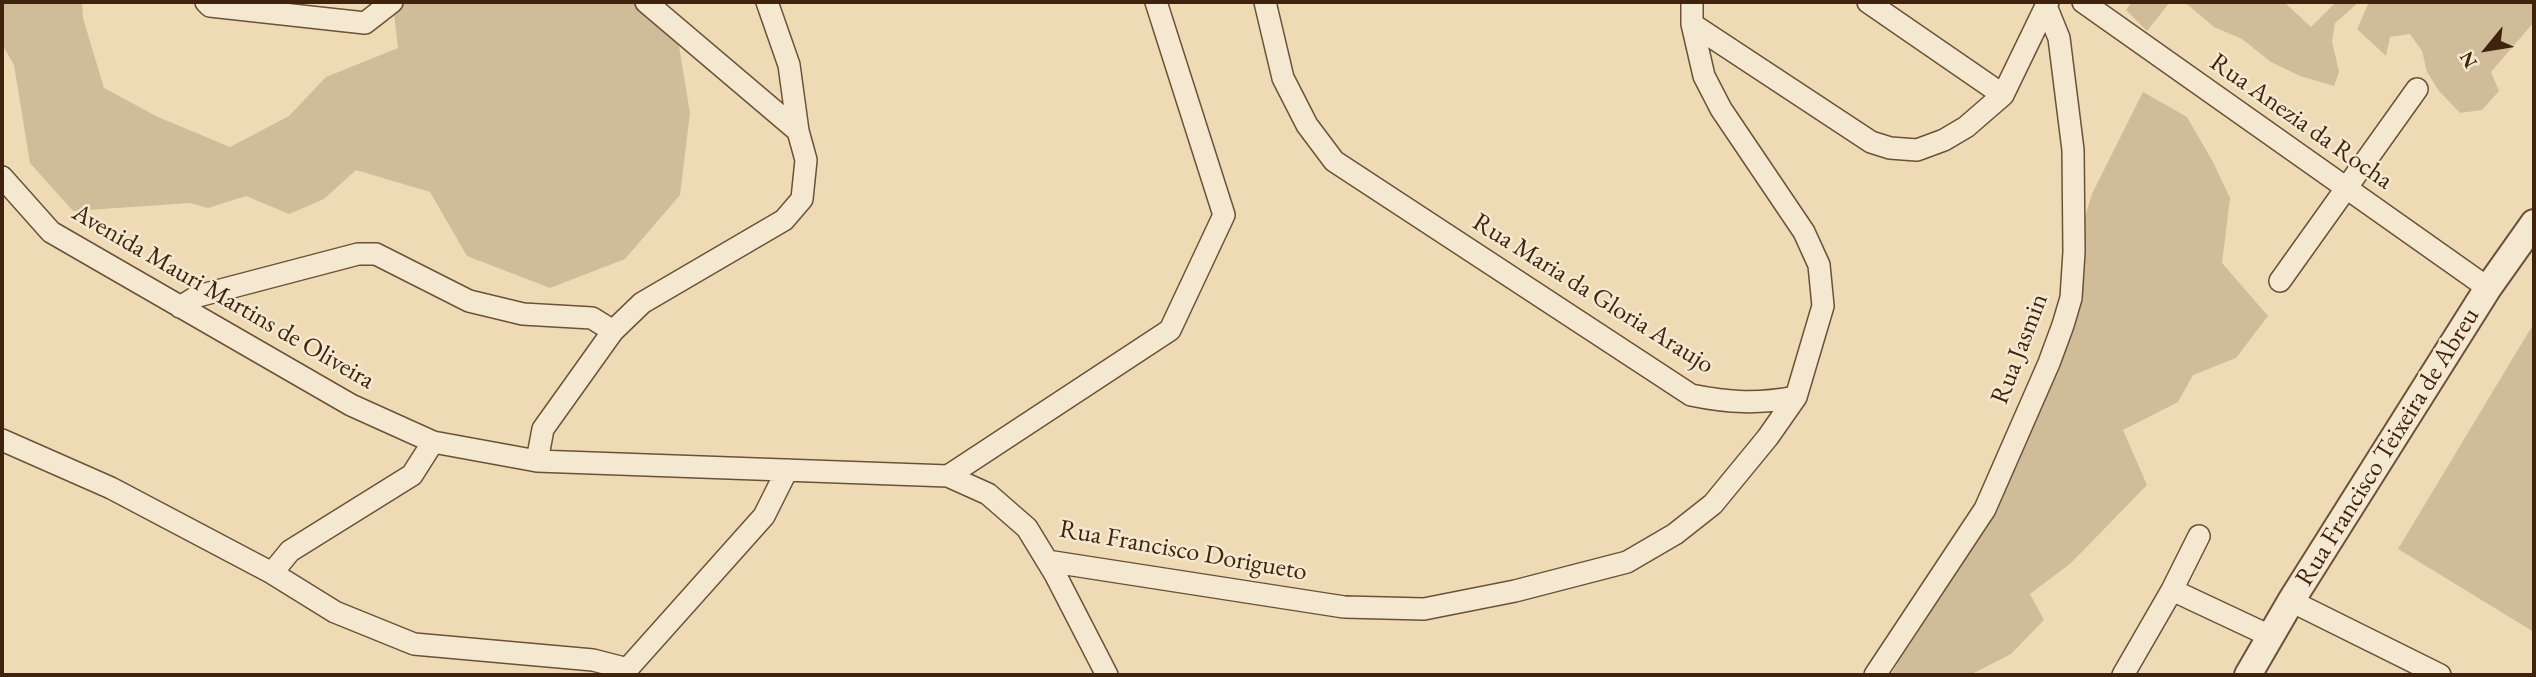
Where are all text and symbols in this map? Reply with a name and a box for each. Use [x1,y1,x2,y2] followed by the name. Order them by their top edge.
[2452,14,2522,84] north arrow
[2204,47,2398,197] street label: Rua Anezia da Rocha
[2454,47,2483,73] text: N
[66,197,380,397] street label: Avenida Mauri Martins de Oliveira
[1467,207,1719,381] street label: Rua Maria da Gloria Araujo
[1985,289,2055,409] street label: Rua Jasmin
[2289,302,2487,592] street label: Rua Francisco Teixeira de Abreu
[1057,514,1309,588] street label: Rua Francisco Dorigueto

